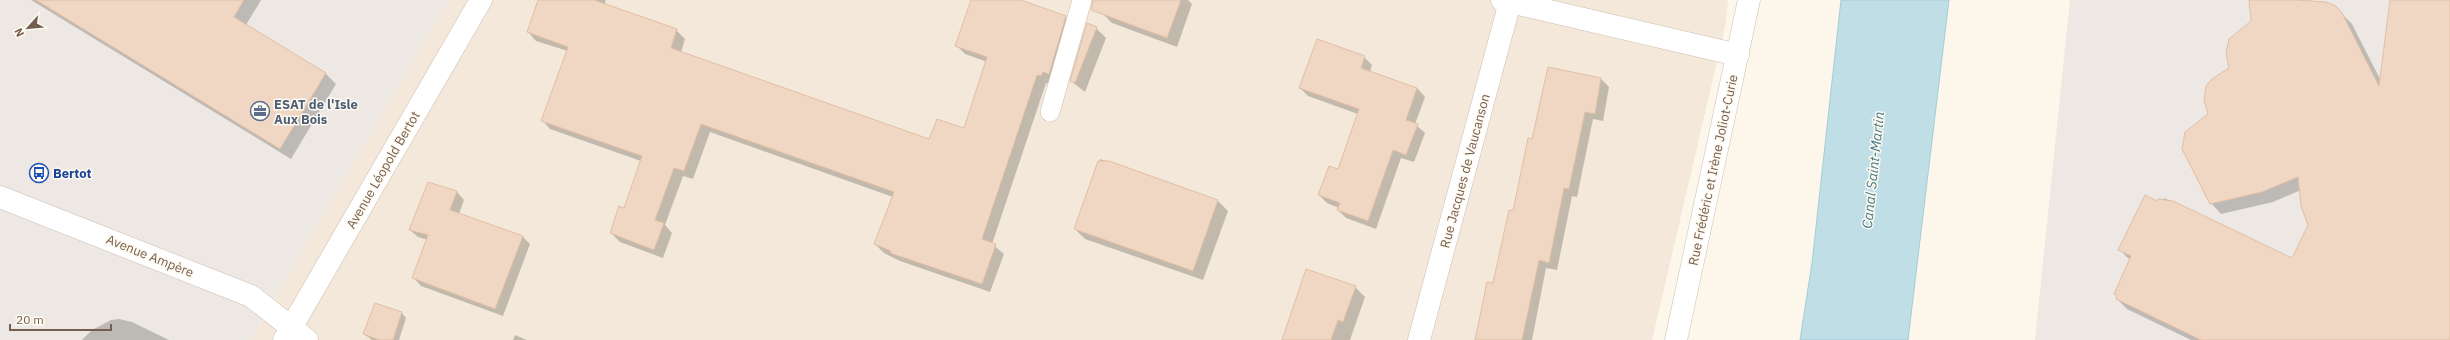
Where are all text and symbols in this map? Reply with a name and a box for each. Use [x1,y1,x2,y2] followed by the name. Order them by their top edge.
[8,8,48,48] north arrow
[11,26,27,39] text: N
[1684,73,1742,267] street label: Rue Frédéric et Irène Joliot-Curie
[1436,92,1494,250] street label: Rue Jacques de Vaucanson
[274,96,358,128] place label: ESAT de l'Isle Aux Bois
[249,100,271,122] office icon: ESAT de l'Isle Aux Bois
[342,108,424,232] street label: Avenue Léopold Bertot
[1858,111,1888,229] water label: Canal Saint-Martin
[28,162,50,184] bus stop icon: Bertot
[53,165,91,182] place label: Bertot
[104,231,196,281] street label: Avenue Ampère
[10,306,111,332] scale bar
[16,312,44,327] text: 20 m

